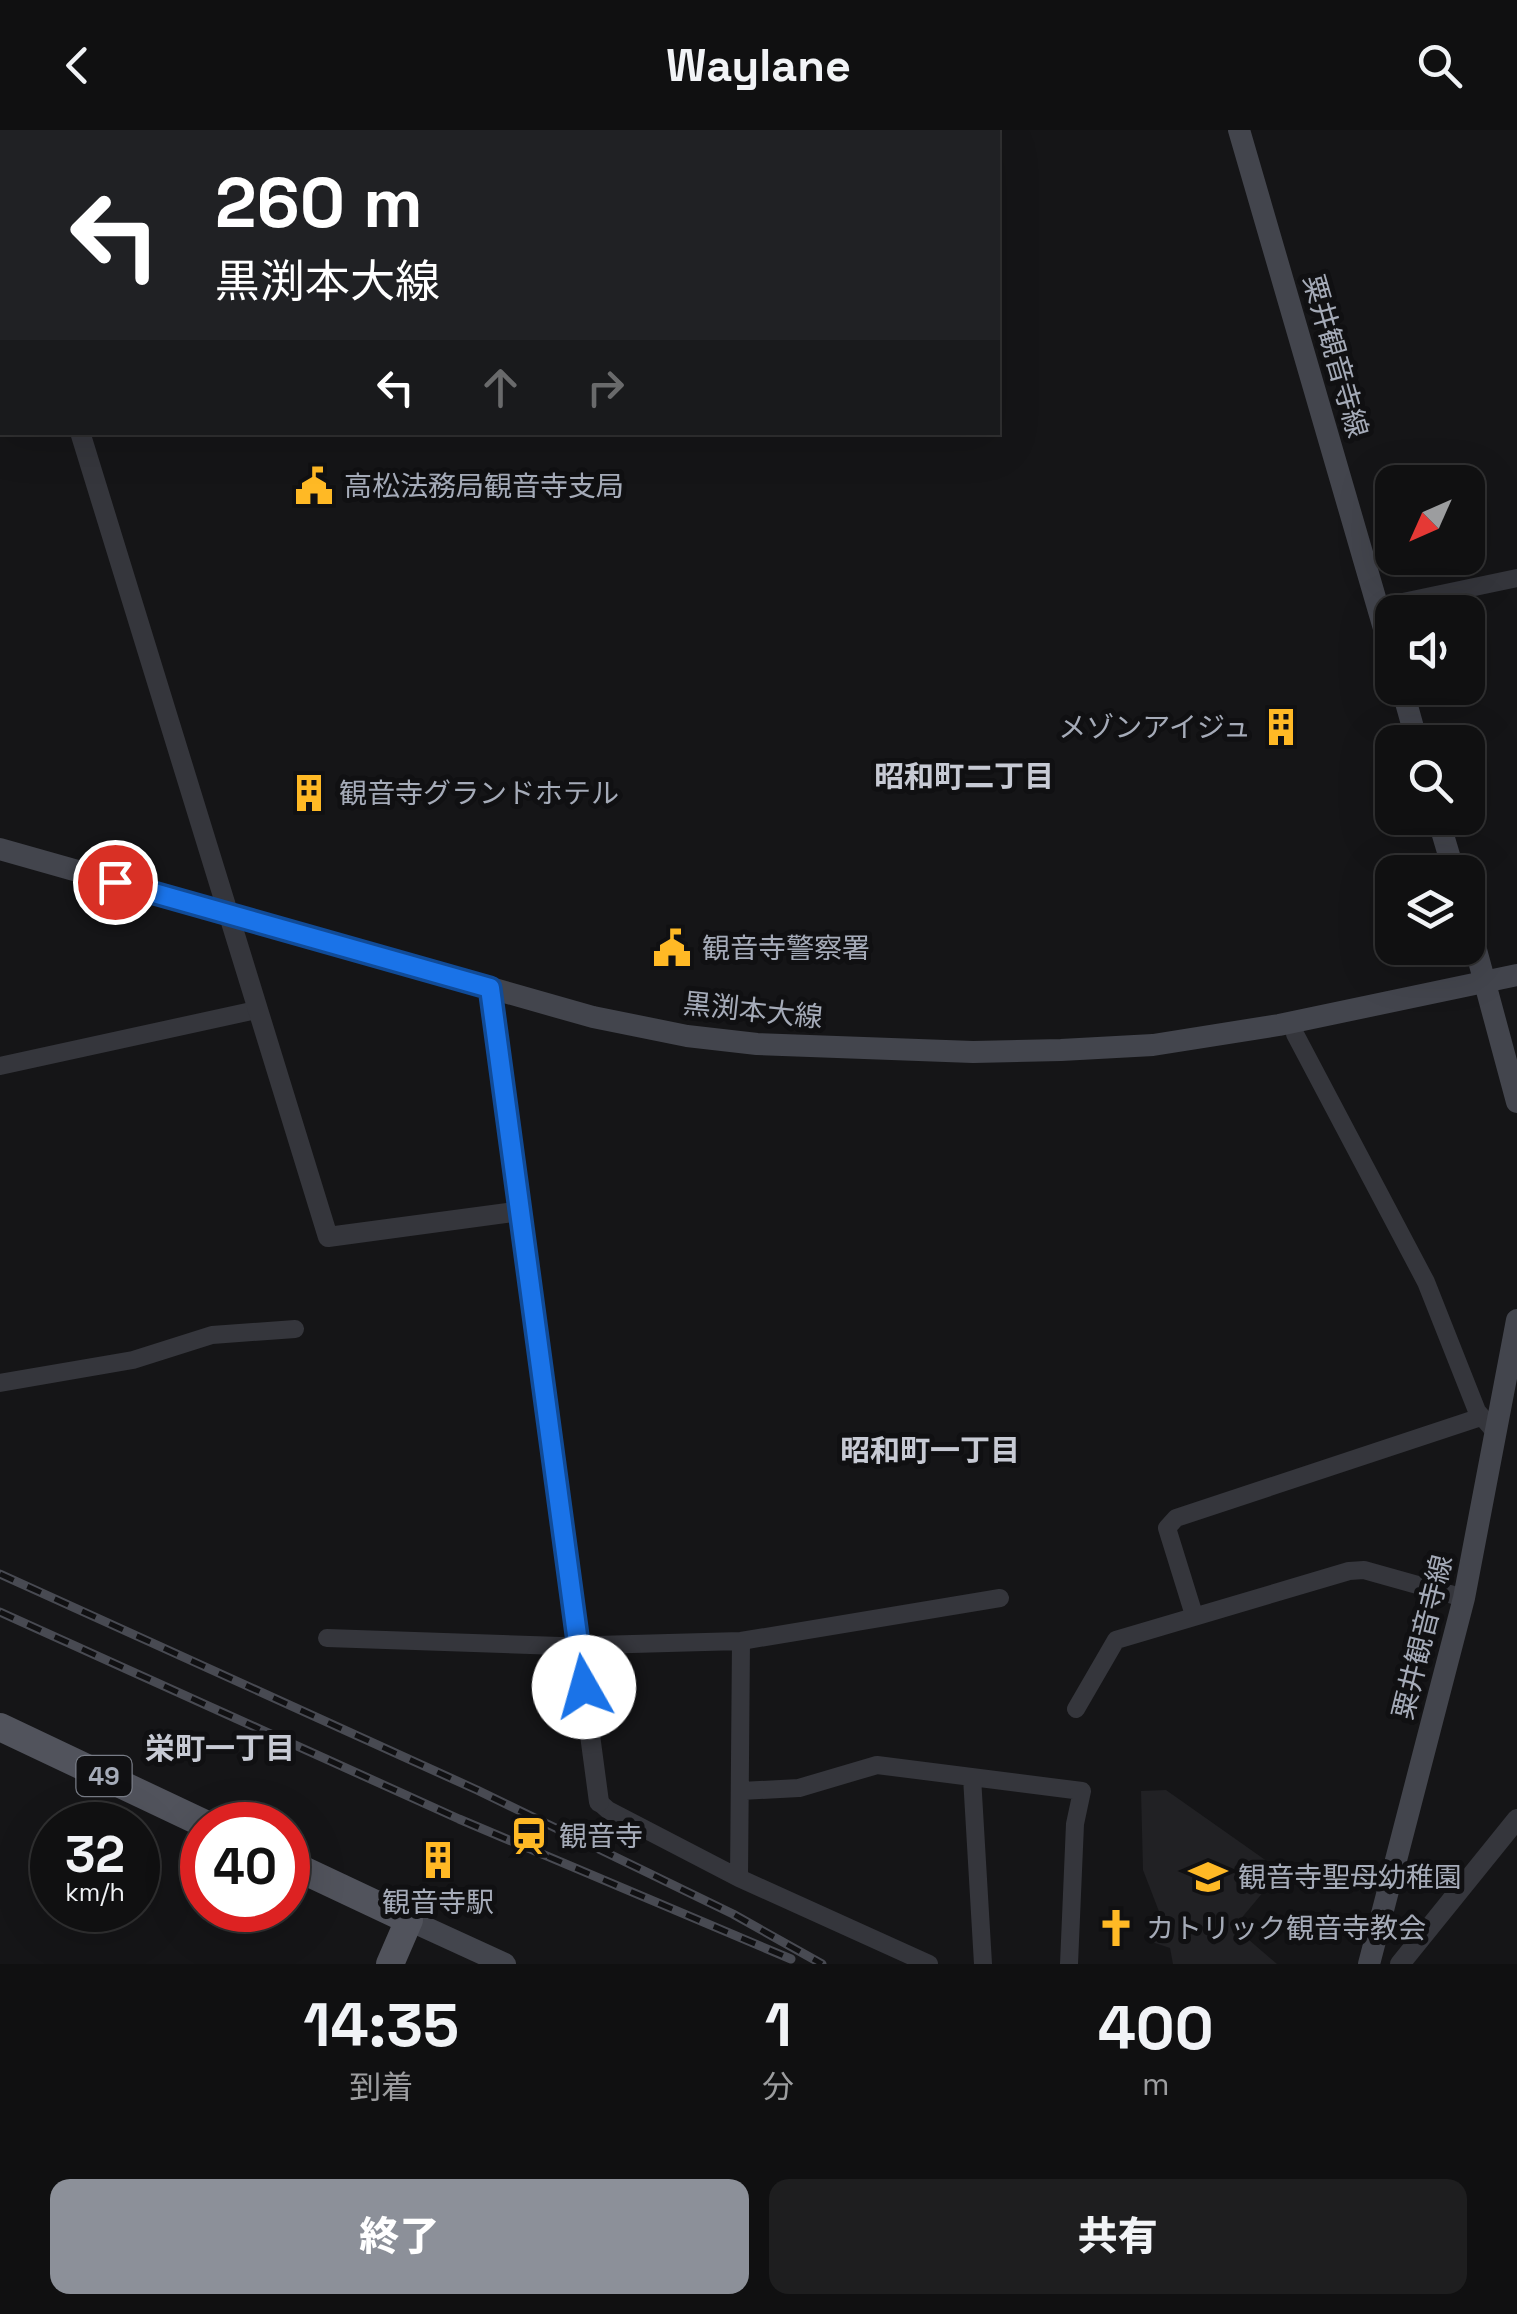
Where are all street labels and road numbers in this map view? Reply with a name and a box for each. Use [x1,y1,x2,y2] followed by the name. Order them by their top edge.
[1296,270,1376,442] street label: 粟井観音寺線
[681,985,825,1035] street label: 黒渕本大線
[1384,1551,1460,1723] street label: 粟井観音寺線
[76,1756,132,1796] road number: 49

